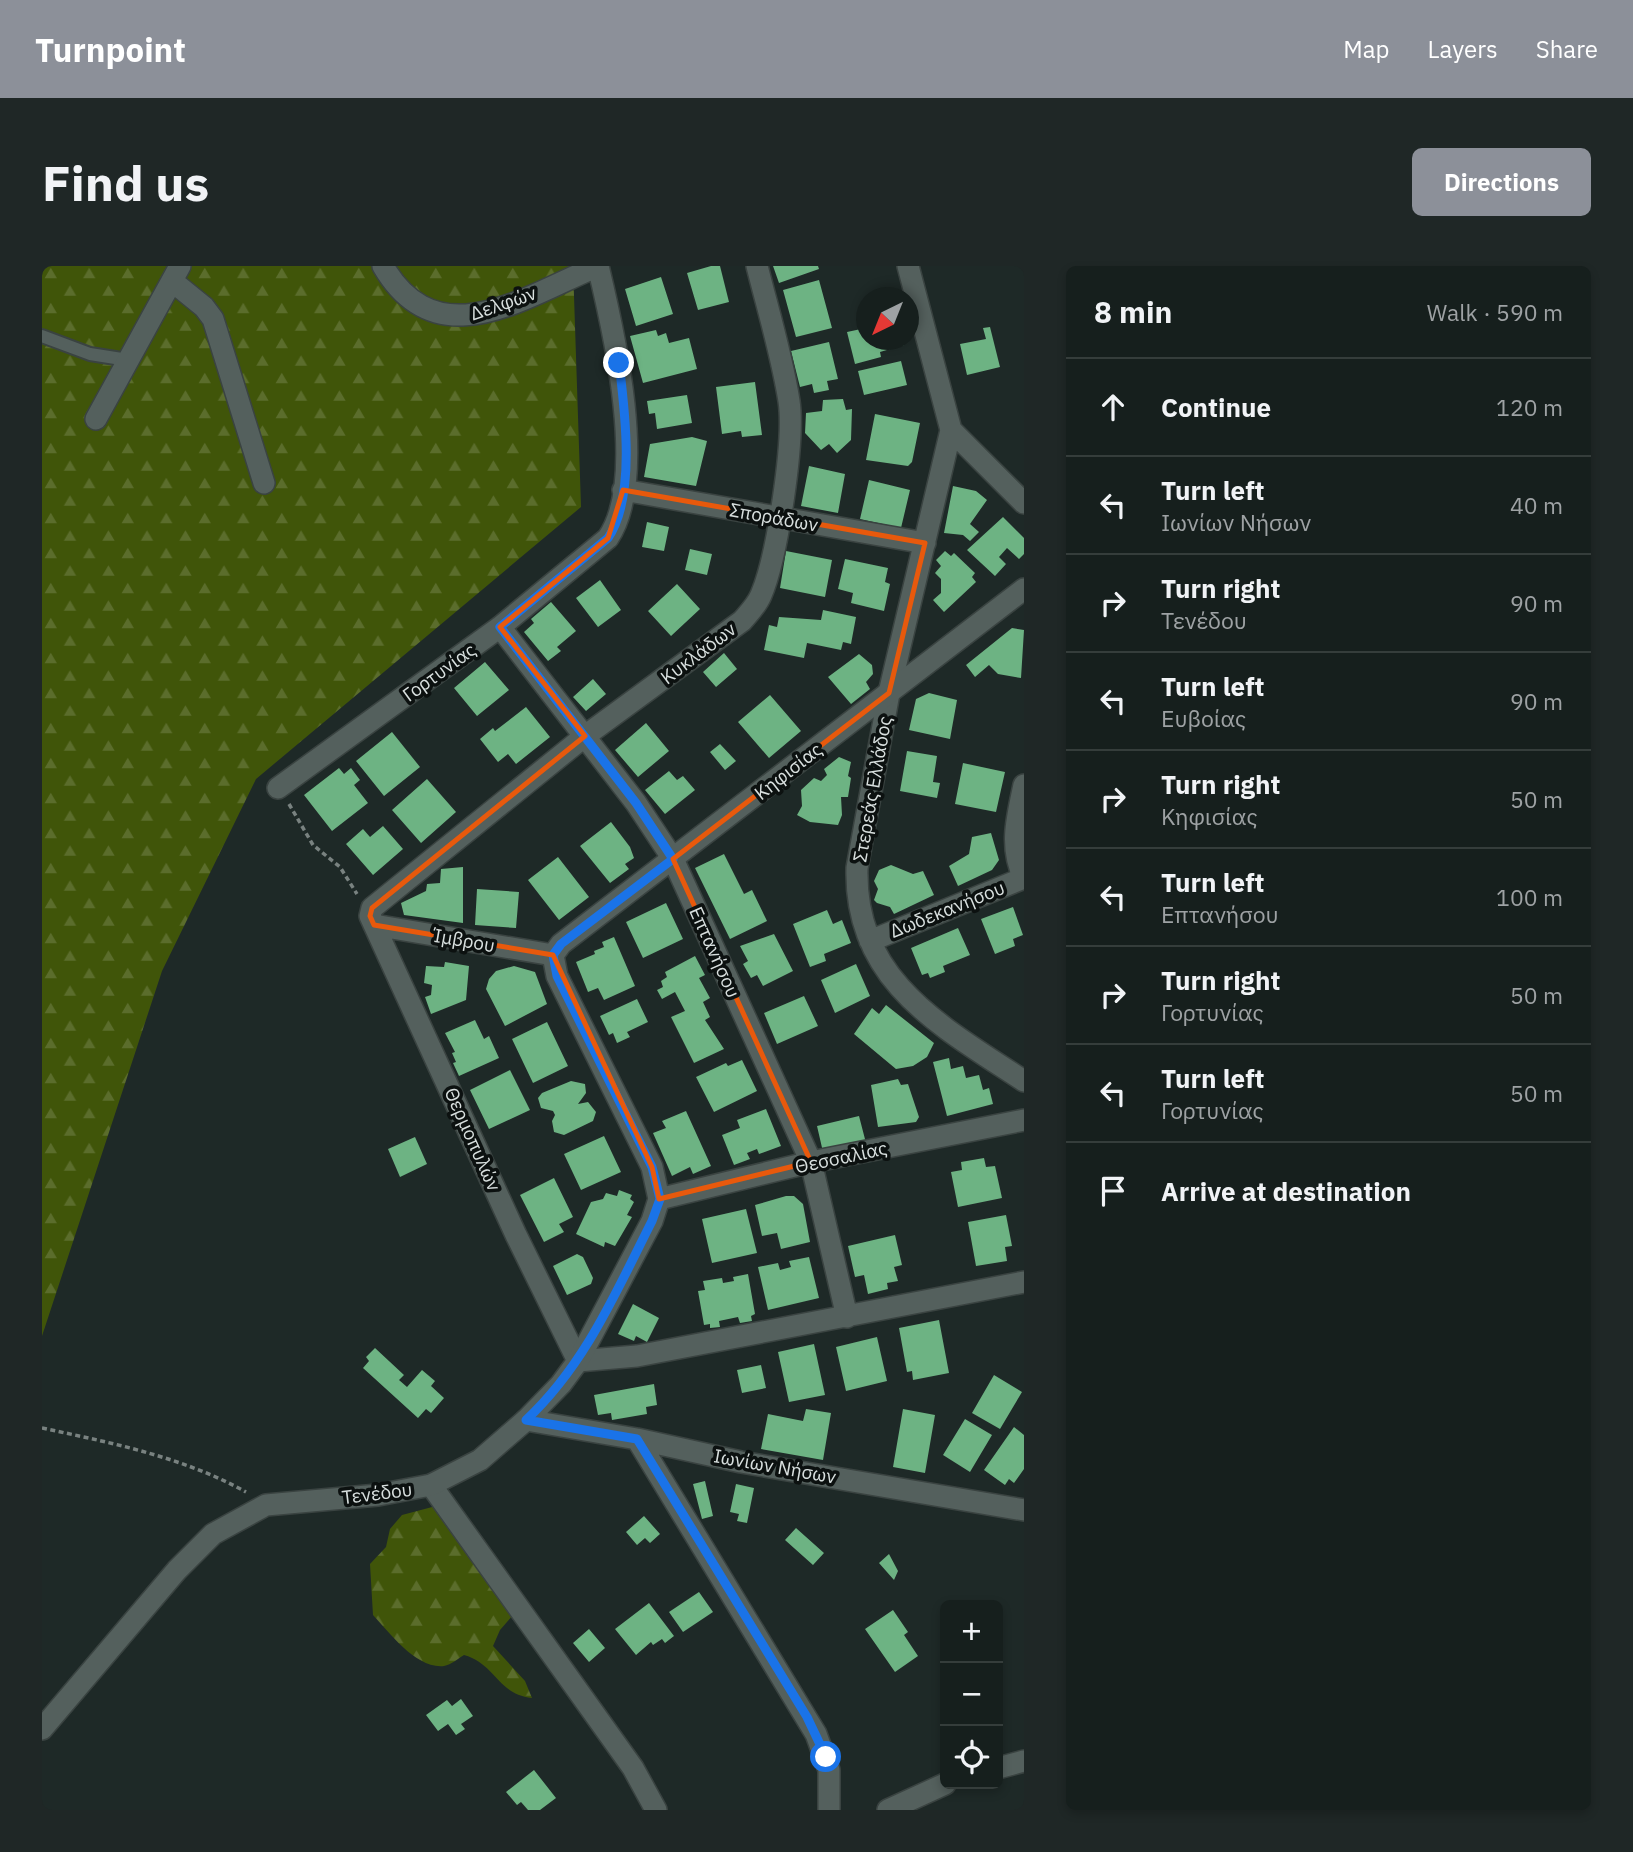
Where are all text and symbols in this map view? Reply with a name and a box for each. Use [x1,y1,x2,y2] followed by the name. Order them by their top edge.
[35,28,186,71] text: Turnpoint
[1343,33,1390,65] text: Map
[1428,33,1498,65] text: Layers
[1536,33,1598,65] text: Share
[1412,148,1591,216] button: Directions
[42,151,209,214] text: Find us
[467,280,540,326] street label: Δελφών
[856,287,919,350] north arrow
[1094,292,1172,331] text: 8 min
[1427,297,1563,327] text: Walk · 590 m
[603,347,634,378] route end
[1094,388,1132,426] icon: ahead
[1161,390,1271,424] text: Continue
[1496,392,1563,422] text: 120 m
[1161,473,1264,507] text: Turn left
[1094,486,1132,524] icon: left
[1510,490,1563,520] text: 40 m
[728,497,821,537] street label: Σποράδων
[1161,507,1311,537] text: Ιωνίων Νήσων
[1161,571,1280,605] text: Turn right
[1094,584,1132,622] icon: right
[1510,588,1563,618] text: 90 m
[1161,605,1247,635] text: Τενέδου
[656,617,741,689] street label: Κυκλάδων
[398,637,480,707] street label: Γορτυνίας
[1161,669,1264,703] text: Turn left
[1094,682,1132,720] icon: left
[1510,686,1563,716] text: 90 m
[1161,703,1246,733] text: Ευβοίας
[847,714,897,864] street label: Στερεάς Ελλάδος
[749,737,827,805] street label: Κηφισίας
[1161,767,1280,801] text: Turn right
[1094,780,1132,818] icon: right
[1510,784,1563,814] text: 50 m
[1161,801,1258,831] text: Κηφισίας
[1161,865,1264,899] text: Turn left
[886,875,1008,943] street label: Δωδεκανήσου
[1094,878,1132,916] icon: left
[1496,882,1563,912] text: 100 m
[1161,899,1279,929] text: Επτανήσου
[684,903,746,1001] street label: Επτανήσου
[430,923,497,957] street label: Ίμβρου
[1161,963,1280,997] text: Turn right
[1094,976,1132,1014] icon: right
[1510,980,1563,1010] text: 50 m
[1161,997,1264,1027] text: Γορτυνίας
[1161,1061,1264,1095] text: Turn left
[1094,1074,1132,1112] icon: left
[1510,1078,1563,1108] text: 50 m
[439,1083,507,1195] street label: Θερμοπυλών
[1161,1095,1264,1125] text: Γορτυνίας
[793,1136,889,1178] street label: Θεσσαλίας
[1094,1172,1132,1210] icon: arrive
[1161,1174,1411,1208] text: Arrive at destination
[712,1443,838,1489] street label: Ιωνίων Νήσων
[340,1477,414,1509] street label: Τενέδου
[940,1600,1003,1789] map controls
[940,1600,1003,1663] button: +
[940,1663,1003,1726] button: −
[940,1726,1003,1789] button: locate
[810,1741,841,1772] route start

